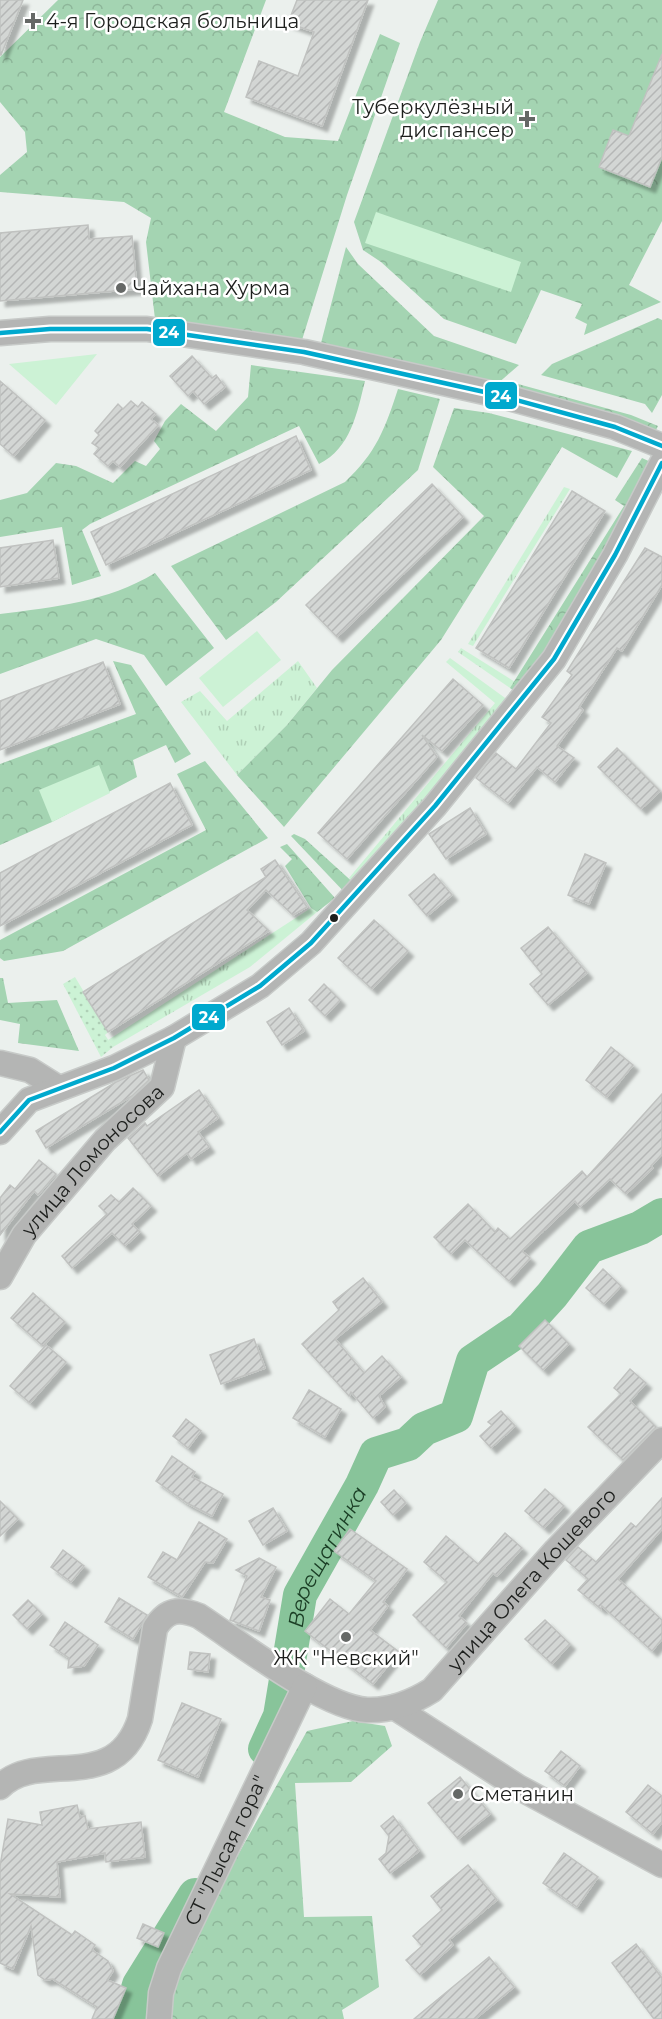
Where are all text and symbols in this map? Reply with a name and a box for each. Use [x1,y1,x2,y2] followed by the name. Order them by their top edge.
[46,9,299,33] place label: 4-я Городская больница
[24,12,42,30] marker: 4-я Городская больница
[352,95,514,142] place label: Туберкулёзный диспансер
[518,110,536,128] marker: Туберкулёзный диспансер
[133,276,290,300] place label: Чайхана Хурма
[114,281,128,295] marker: Чайхана Хурма
[152,318,186,347] line badge: 24
[159,323,179,342] text: 24
[484,381,518,410] line badge: 24
[491,387,511,406] text: 24
[328,912,340,924] unlabelled marker
[191,1003,226,1031] line badge: 24
[199,1008,219,1027] text: 24
[16,1079,169,1242] street label: улица Ломоносова
[282,1482,371,1629] water label: Верещагинка
[442,1483,621,1677] street label: улица Олега Кошевого
[339,1630,353,1644] marker: ЖК "Невский"
[273,1646,419,1670] place label: ЖК "Невский"
[179,1771,272,1929] street label: СТ "Лысая гора"
[470,1782,574,1806] place label: Сметанин
[451,1787,465,1801] marker: Сметанин

